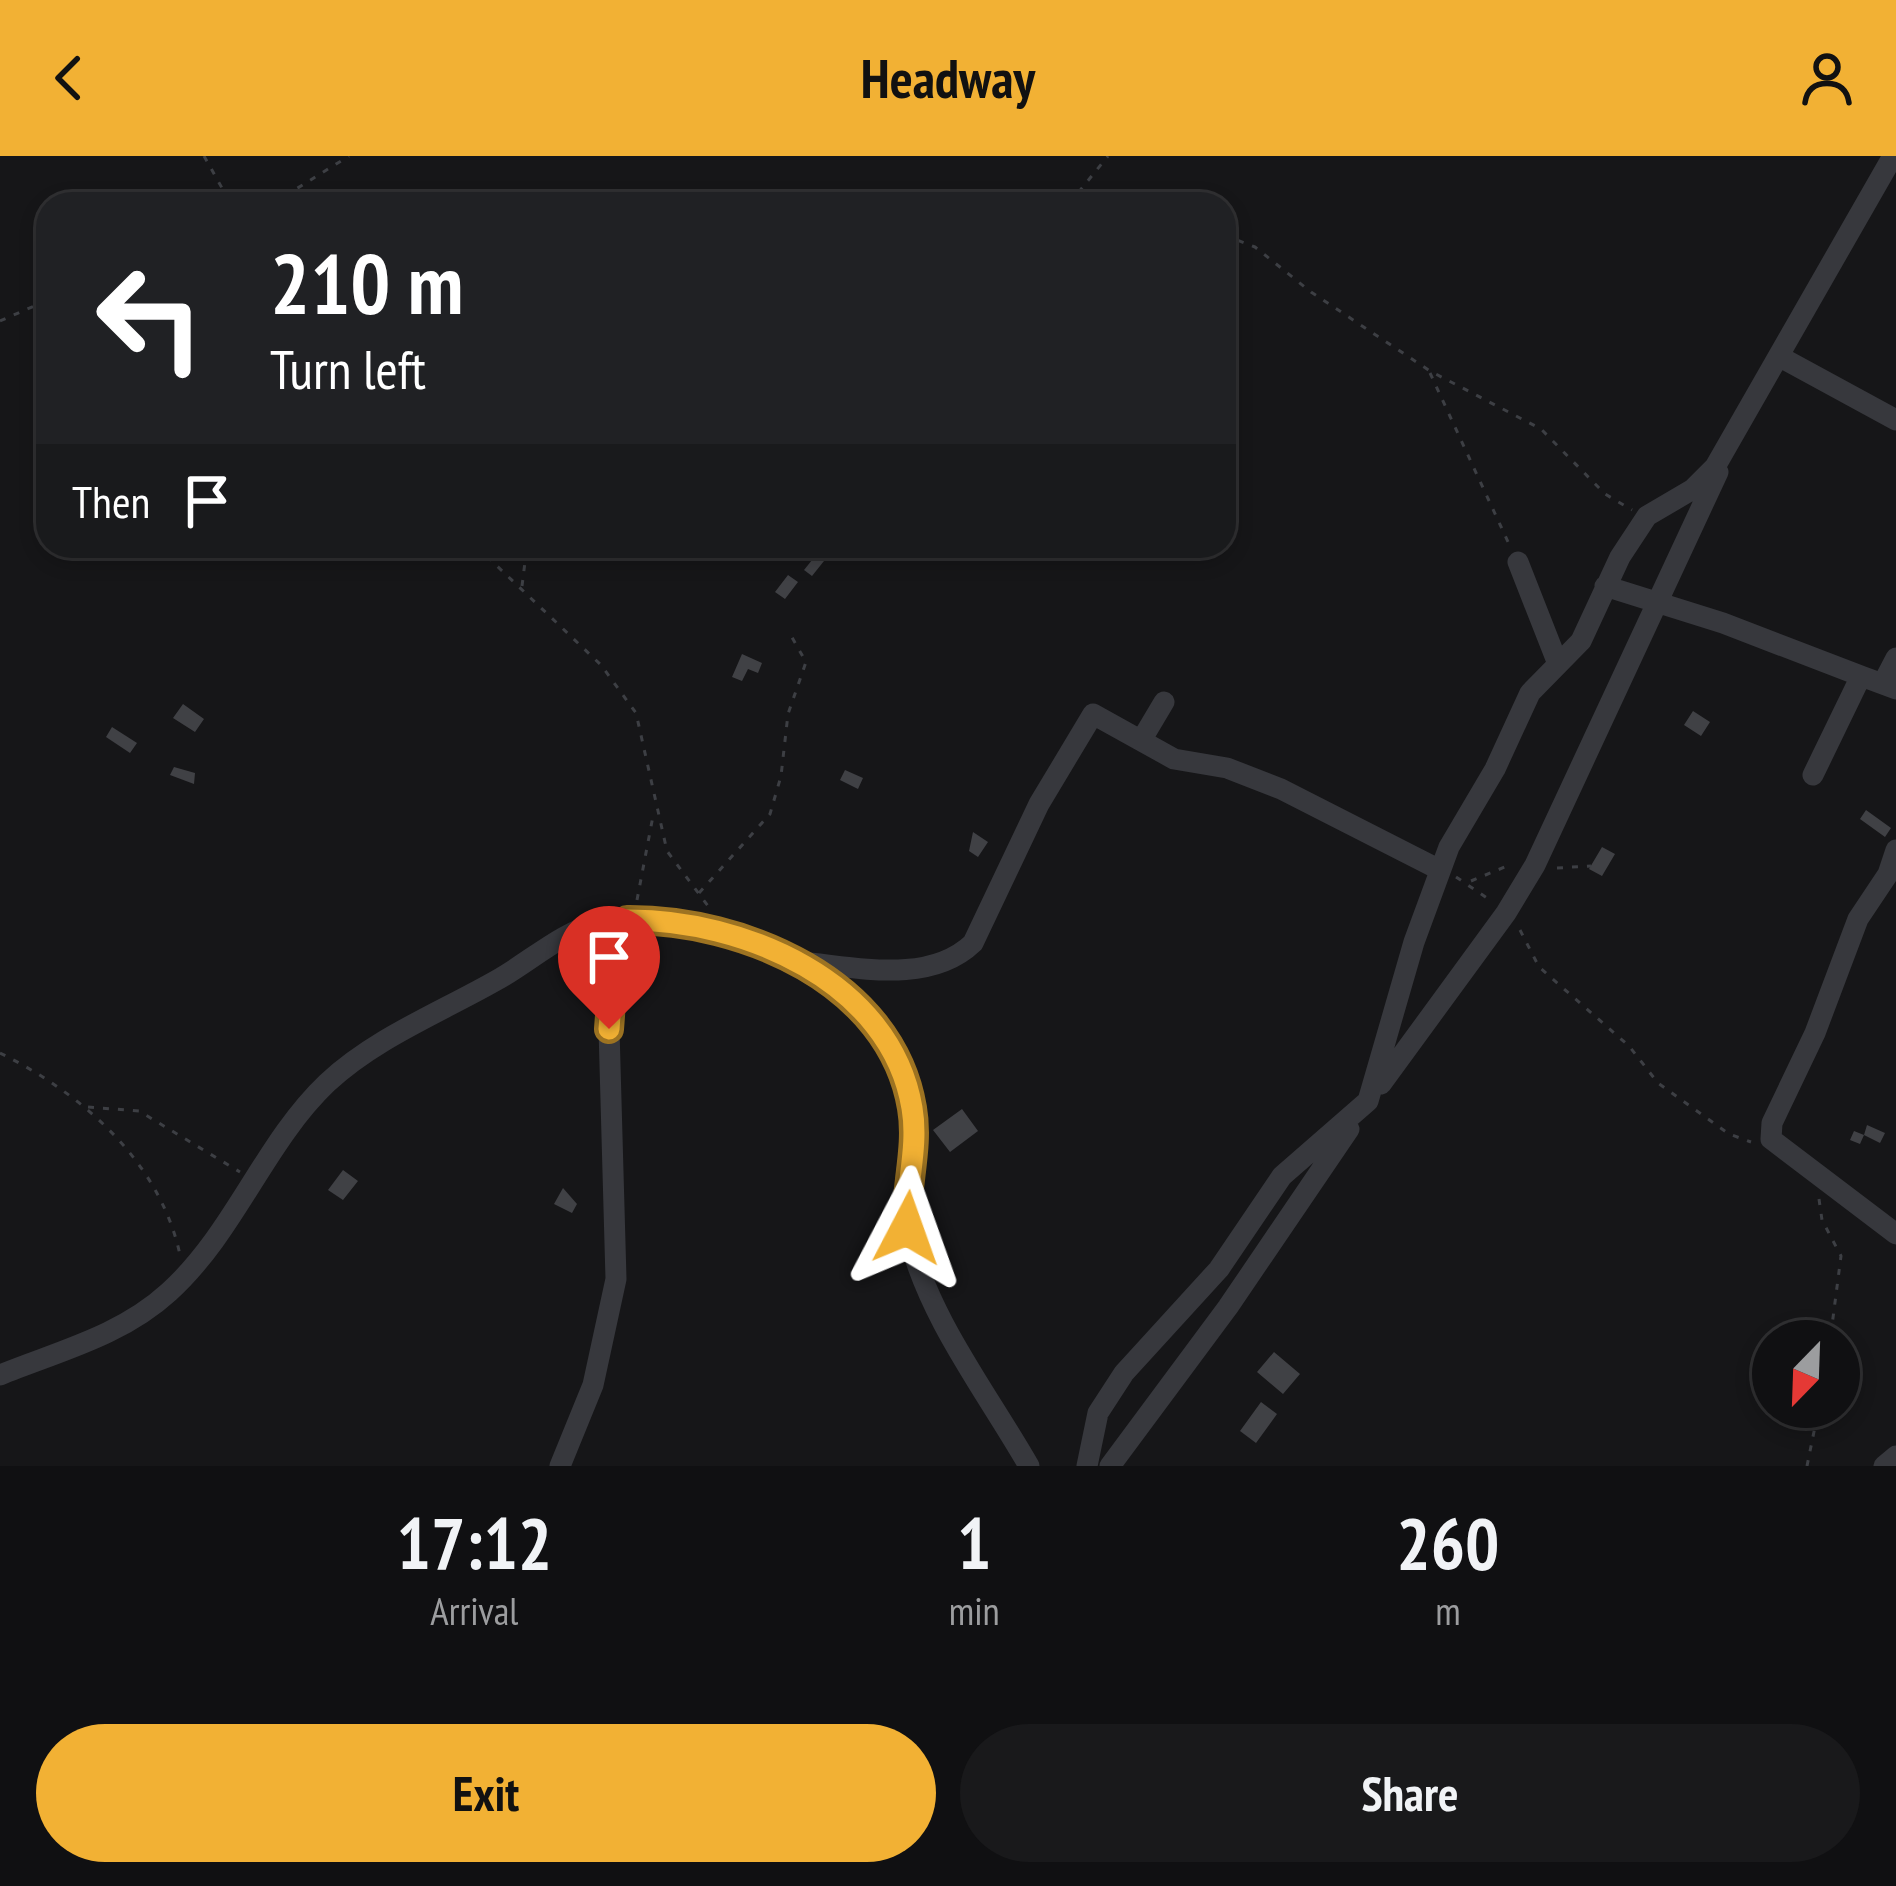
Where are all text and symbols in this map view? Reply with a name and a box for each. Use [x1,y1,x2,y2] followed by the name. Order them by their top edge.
[861,43,1035,113] text: Headway
[36,45,102,111] icon: back
[1794,45,1860,111] icon: person
[270,228,463,337] text: 210 m
[72,240,228,396] icon: left
[270,334,426,404] text: Turn left
[174,468,240,534] icon: arrive
[72,472,150,530] text: Then
[558,906,660,1029] pin
[576,924,642,990] icon: arrive
[844,1165,970,1291] position arrow
[1752,1320,1860,1428] north arrow
[1752,1320,1860,1428] map controls
[397,1496,552,1589] text: 17:12
[957,1496,991,1589] text: 1
[1396,1496,1499,1589] text: 260
[430,1585,518,1636] text: Arrival
[949,1585,1000,1636] text: min
[1435,1585,1461,1636] text: m
[36,1724,936,1862] button: Exit
[960,1724,1860,1862] button: Share

